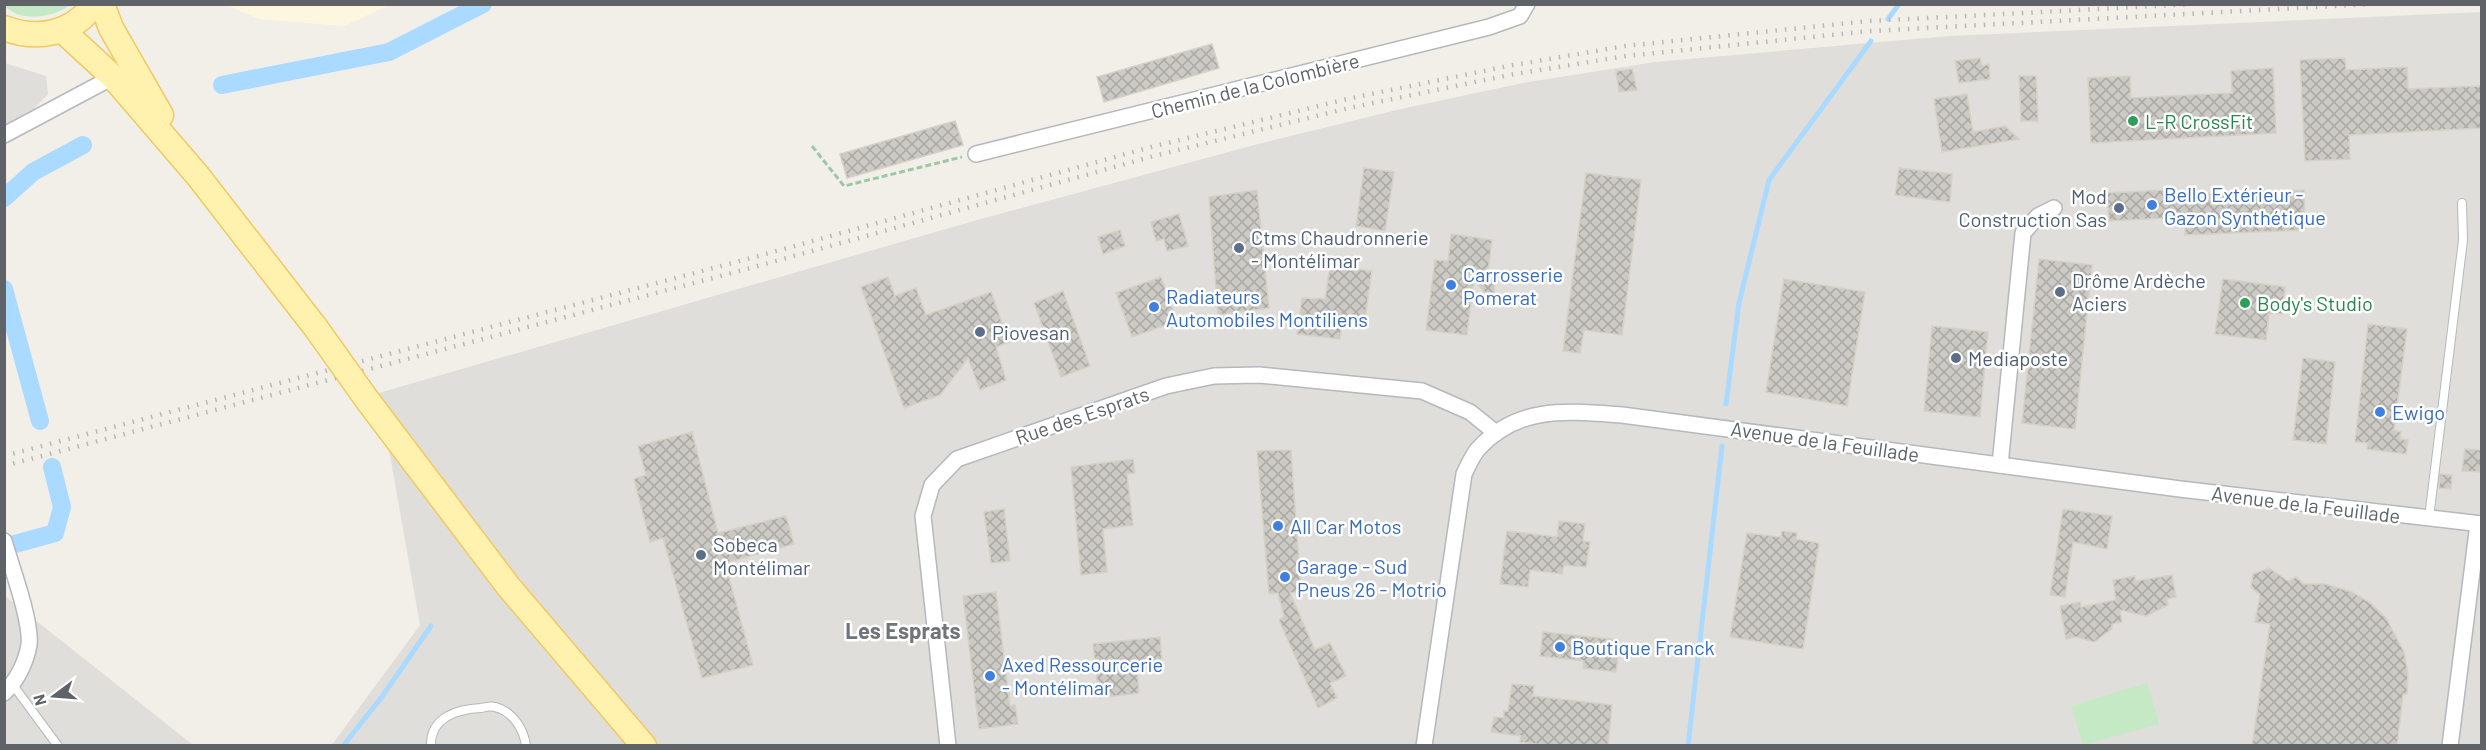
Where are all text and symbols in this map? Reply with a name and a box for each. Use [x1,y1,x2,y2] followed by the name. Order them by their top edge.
[1148,47,1362,123] street label: Chemin de la Colombière
[2145,109,2253,133] place label: L-R CrossFit
[2126,114,2140,128] marker: L-R CrossFit
[2164,182,2326,229] place label: Bello Extérieur - Gazon Synthétique
[1958,184,2107,231] place label: Mod Construction Sas
[2145,198,2159,212] marker: Bello Extérieur - Gazon Synthétique
[2112,201,2126,215] marker: Mod Construction Sas
[1251,225,1429,272] place label: Ctms Chaudronnerie - Montélimar
[1232,241,1246,255] marker: Ctms Chaudronnerie - Montélimar
[1463,262,1563,309] place label: Carrosserie Pomerat
[2072,268,2206,315] place label: Drôme Ardèche Aciers
[1444,278,1458,292] marker: Carrosserie Pomerat
[1166,284,1368,331] place label: Radiateurs Automobiles Montiliens
[2053,285,2067,299] marker: Drôme Ardèche Aciers
[2257,291,2373,315] place label: Body's Studio
[2238,296,2252,310] marker: Body's Studio
[1147,300,1161,314] marker: Radiateurs Automobiles Montiliens
[992,320,1070,344] place label: Piovesan
[973,325,987,339] marker: Piovesan
[1968,346,2068,370] place label: Mediaposte
[1949,351,1963,365] marker: Mediaposte
[1012,381,1152,449] street label: Rue des Esprats
[2392,400,2445,424] place label: Ewigo
[2373,405,2387,419] marker: Ewigo
[1729,416,1921,466] street label: Avenue de la Feuillade
[2210,481,2402,527] street label: Avenue de la Feuillade
[1290,514,1401,538] place label: All Car Motos
[1271,519,1285,533] marker: All Car Motos
[713,532,810,579] place label: Sobeca Montélimar
[694,548,708,562] marker: Sobeca Montélimar
[1297,554,1447,601] place label: Garage - Sud Pneus 26 - Motrio
[1278,570,1292,584] marker: Garage - Sud Pneus 26 - Motrio
[845,617,961,643] district label: Les Esprats
[1572,635,1715,659] place label: Boutique Franck
[1553,640,1567,654] marker: Boutique Franck
[1002,652,1163,699] place label: Axed Ressourcerie - Montélimar
[24,666,84,726] north arrow
[983,669,997,683] marker: Axed Ressourcerie - Montélimar
[29,693,50,708] text: N

